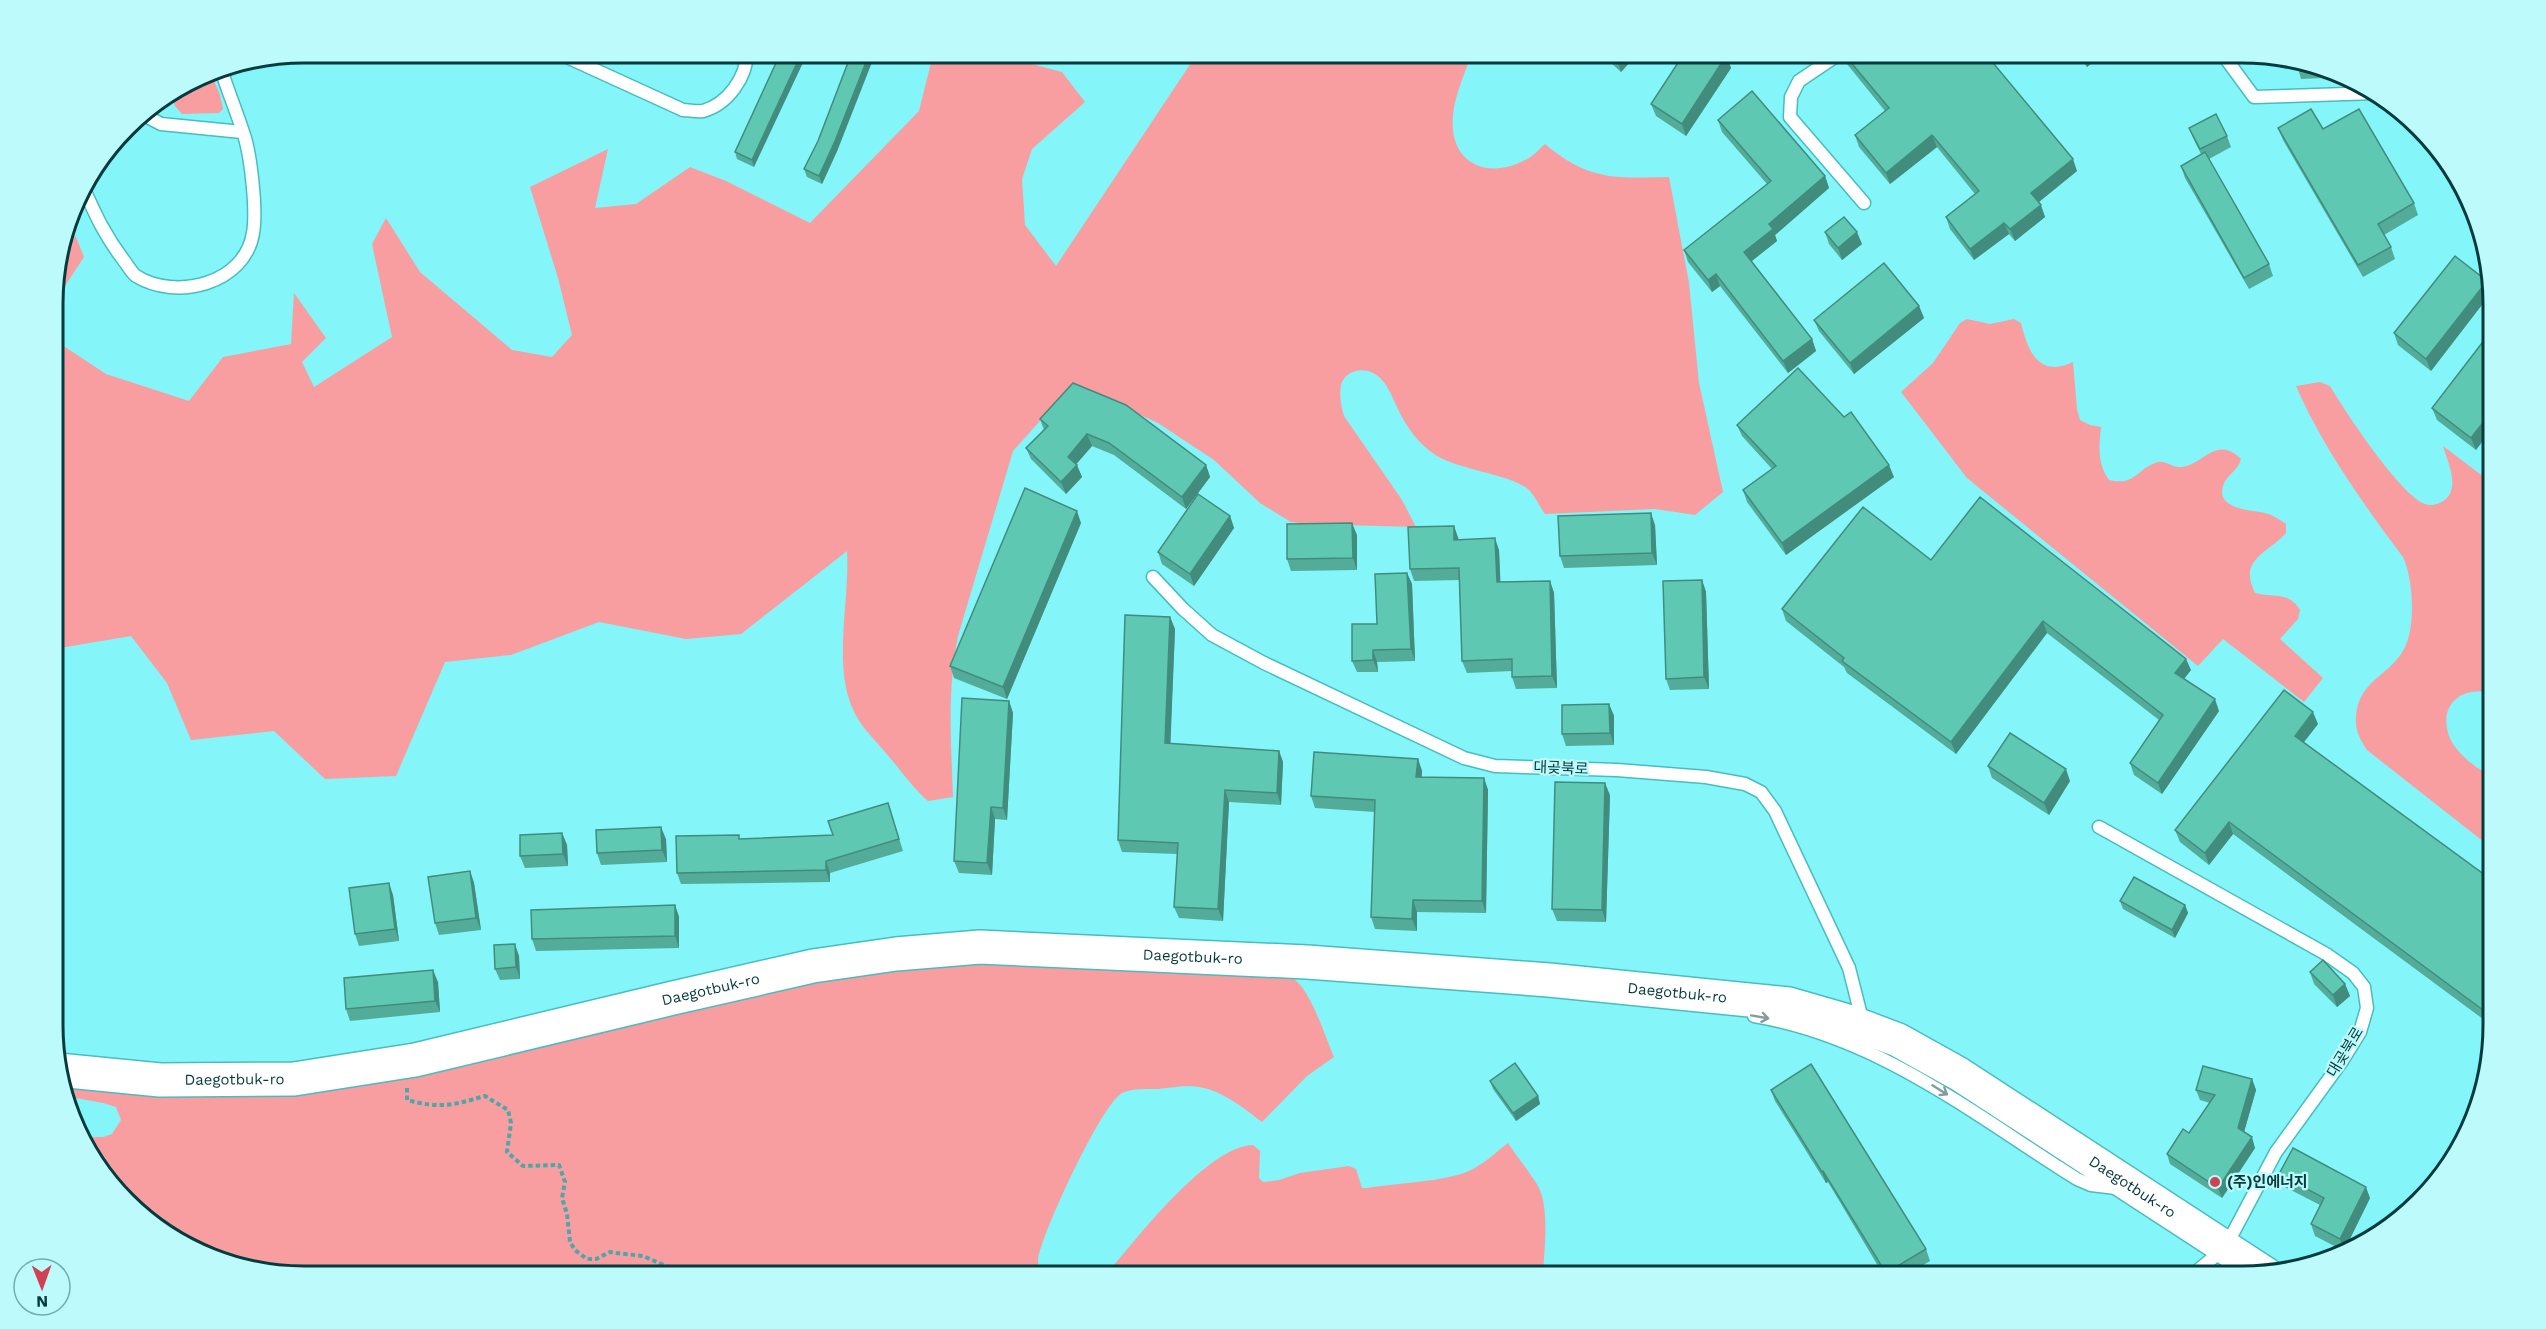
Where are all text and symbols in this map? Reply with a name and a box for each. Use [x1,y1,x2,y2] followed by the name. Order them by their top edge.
[1533,758,1589,778] street label: 대곶북로
[1142,945,1243,968] street label: Daegotbuk-ro
[660,969,761,1009] street label: Daegotbuk-ro
[1627,979,1728,1007] street label: Daegotbuk-ro
[1750,1012,1770,1023] one-way arrow
[2323,1024,2367,1080] street label: 대곶북로
[184,1070,285,1089] street label: Daegotbuk-ro
[1931,1084,1948,1096] one-way arrow
[2086,1152,2179,1222] street label: Daegotbuk-ro
[2227,1173,2308,1191] place label: (주)인에너지
[2208,1175,2222,1189] marker: (주)인에너지
[12,1257,72,1317] north arrow
[36,1292,48,1311] text: N

